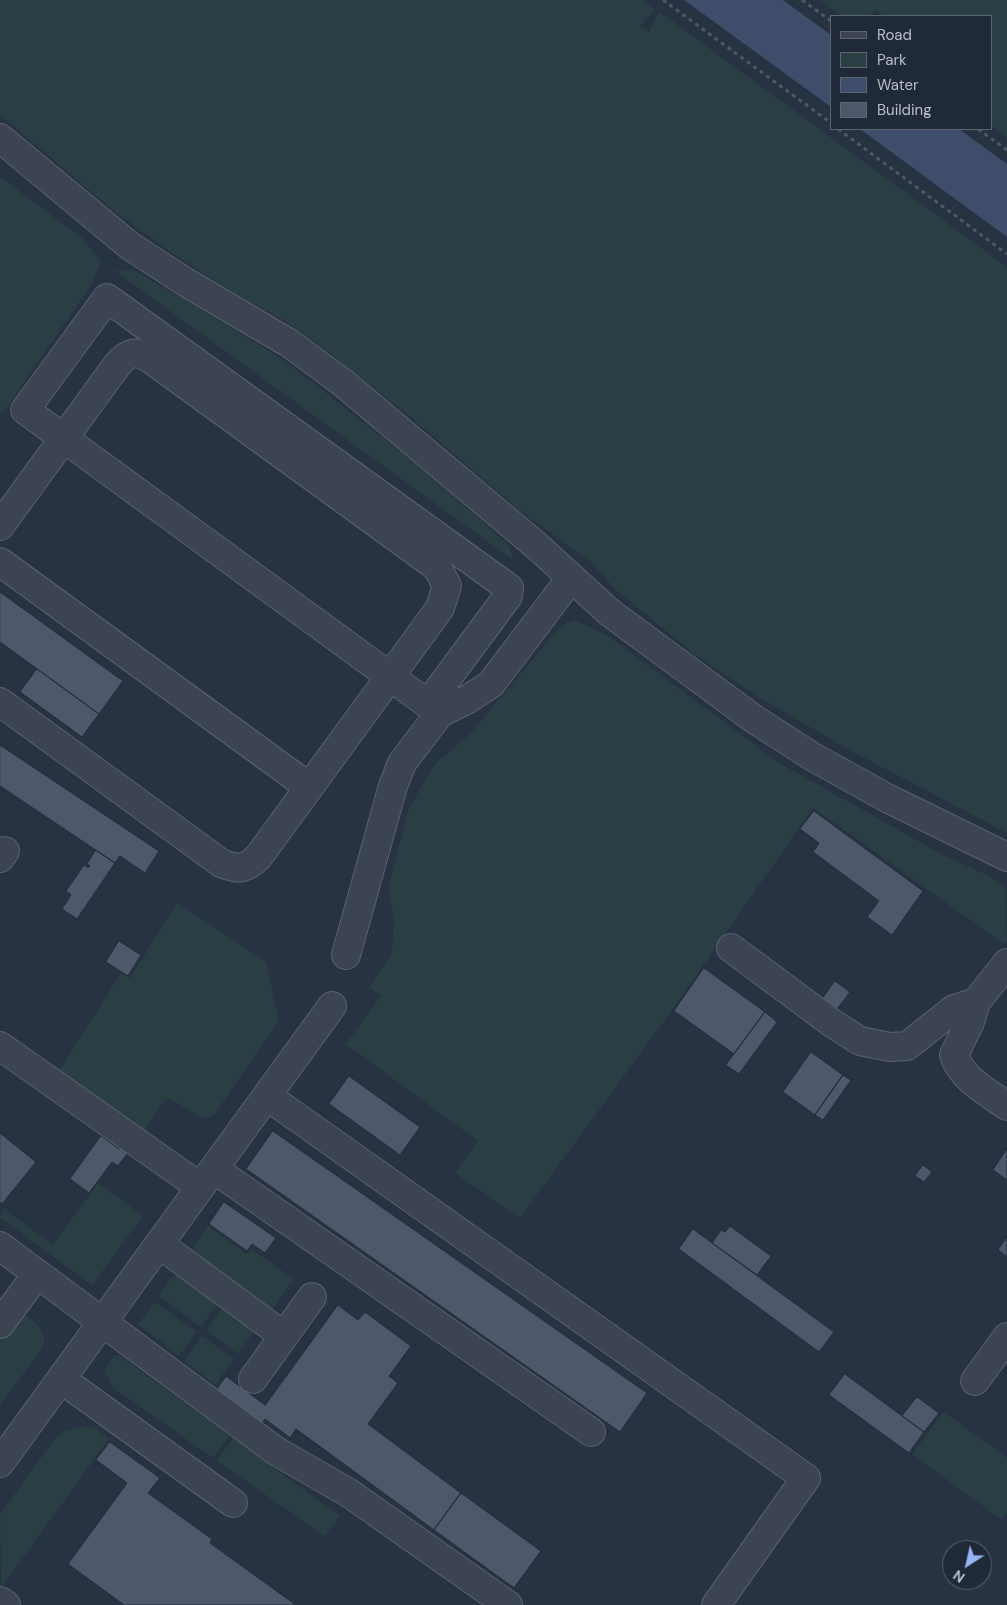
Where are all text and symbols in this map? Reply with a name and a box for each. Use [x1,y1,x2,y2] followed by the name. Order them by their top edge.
[830,15,992,130] legend
[877,25,912,45] text: Road
[877,50,907,70] text: Park
[877,75,918,95] text: Water
[877,100,932,120] text: Building
[942,1540,992,1590] north arrow
[950,1566,968,1587] text: N

